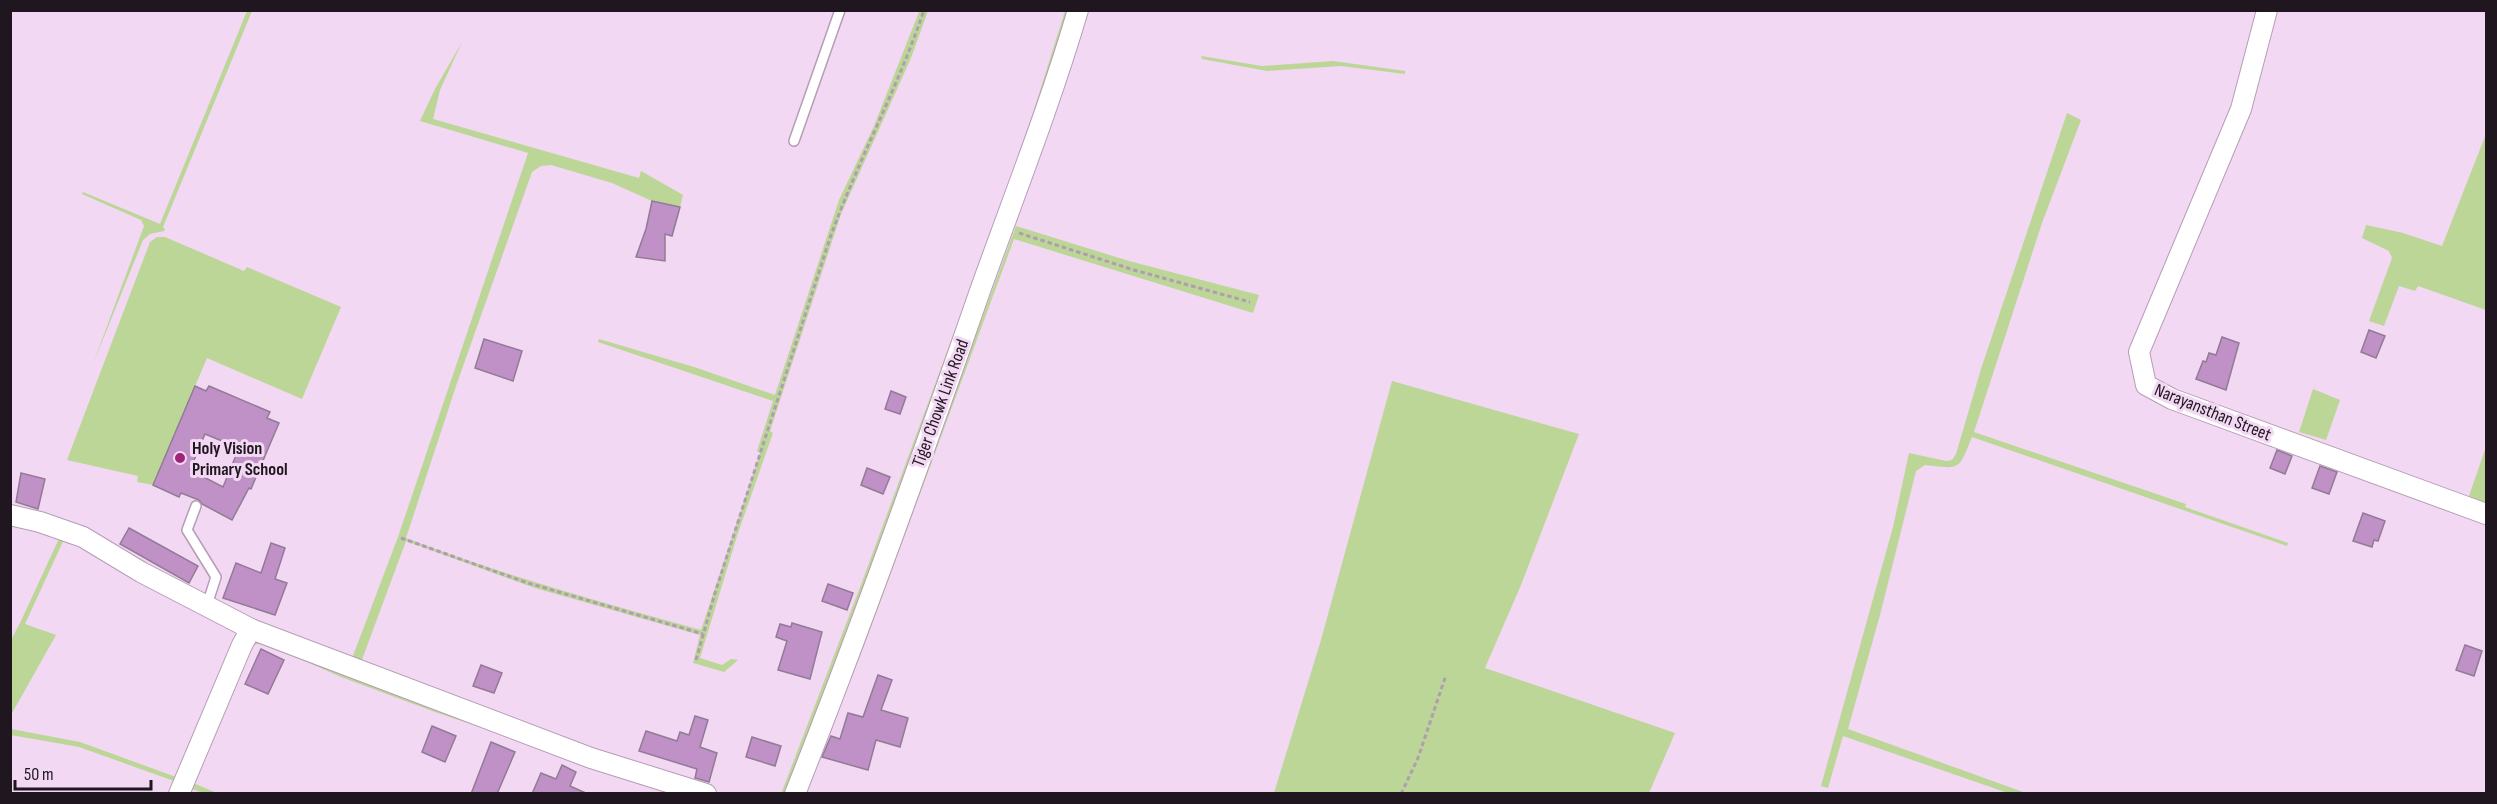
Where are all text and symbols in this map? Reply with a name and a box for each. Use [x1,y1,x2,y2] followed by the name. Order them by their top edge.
[908,337,973,470] street label: Tiger Chowk Link Road
[2151,379,2275,446] street label: Narayansthan Street
[192,438,288,480] place label: Holy Vision Primary School
[173,451,187,465] marker: Holy Vision Primary School
[15,753,152,791] scale bar
[24,764,54,785] text: 50 m

